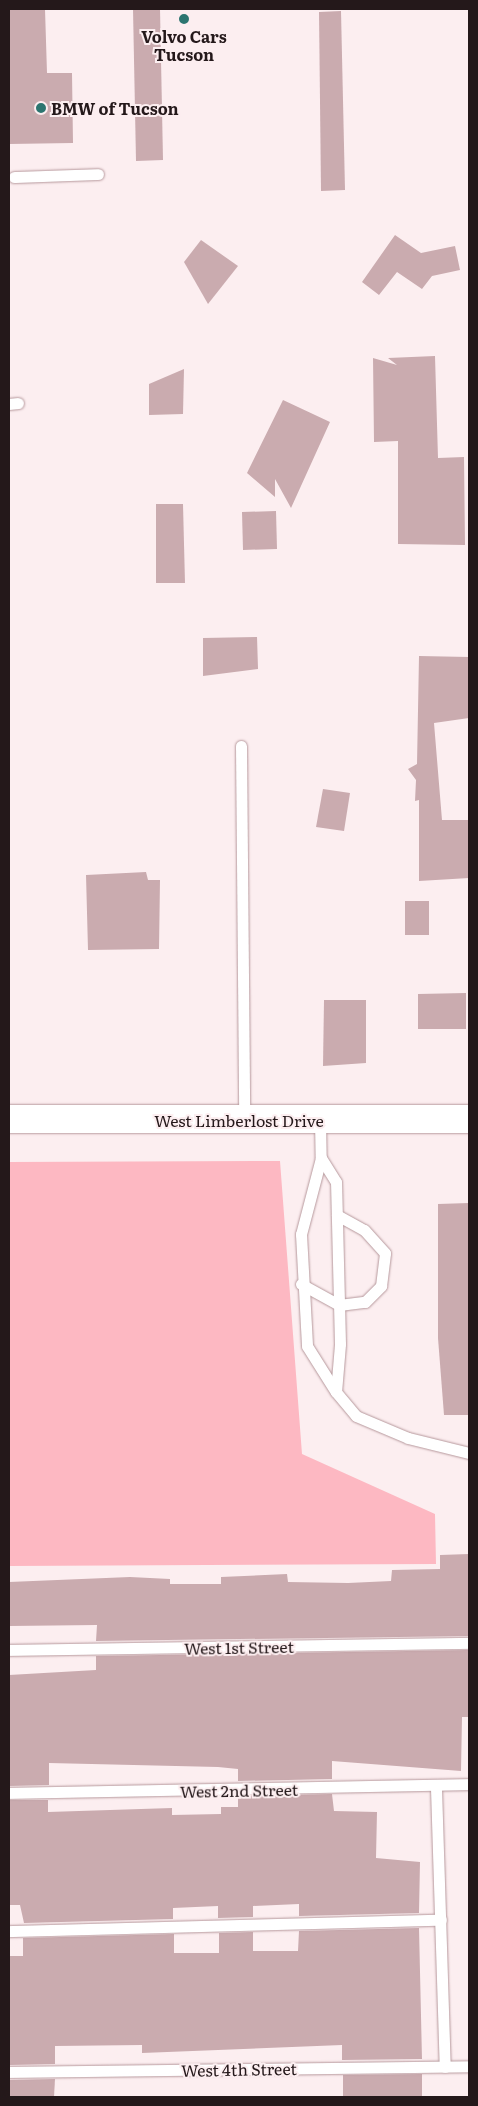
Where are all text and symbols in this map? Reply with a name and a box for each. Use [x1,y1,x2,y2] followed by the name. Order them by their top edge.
[178,13,190,25] marker: Volvo Cars Tucson
[141,26,227,64] place label: Volvo Cars Tucson
[51,98,179,118] place label: BMW of Tucson
[35,102,47,114] marker: BMW of Tucson
[154,1110,324,1130] street label: West Limberlost Drive
[184,1636,294,1658] street label: West 1st Street
[180,1779,298,1801] street label: West 2nd Street
[181,2058,297,2080] street label: West 4th Street

